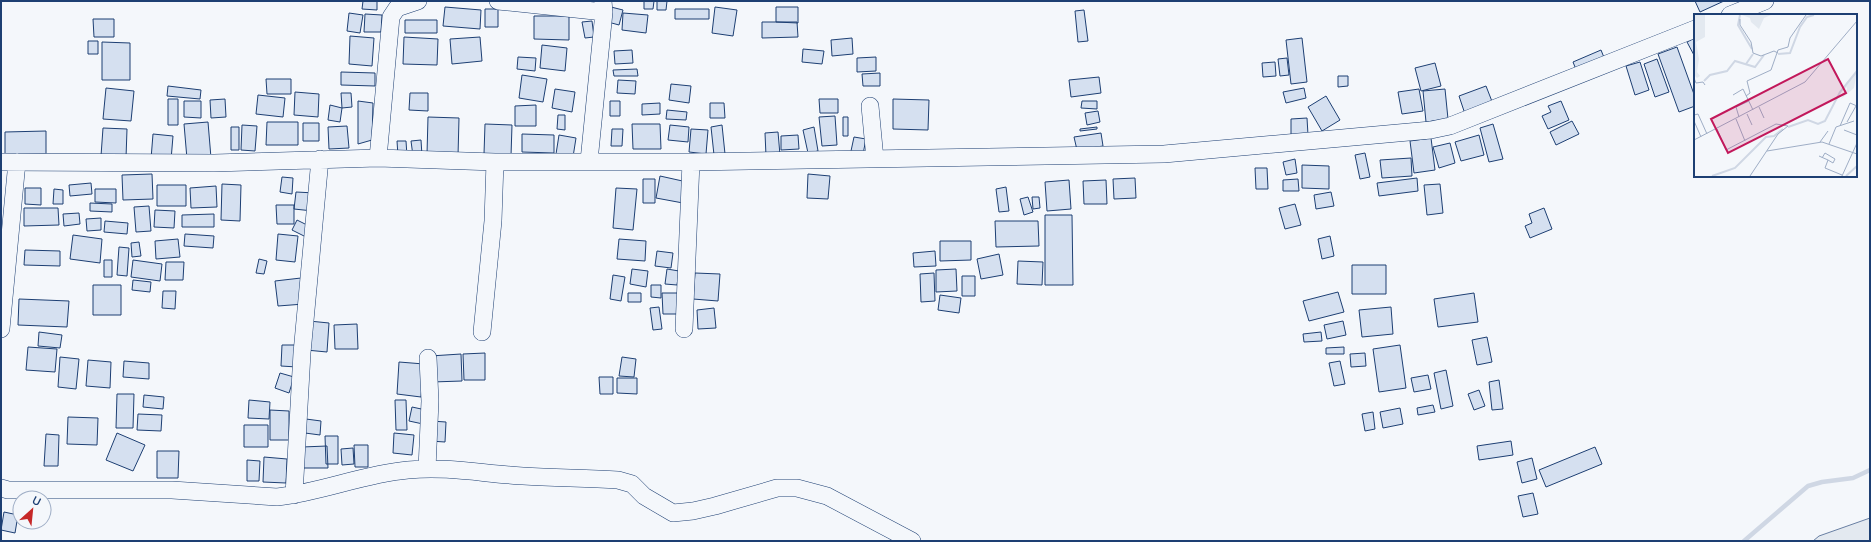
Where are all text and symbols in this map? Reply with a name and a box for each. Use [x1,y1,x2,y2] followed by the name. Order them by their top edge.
[1694,14,1857,177] inset map
[12,490,52,530] north arrow
[30,492,44,509] text: U

